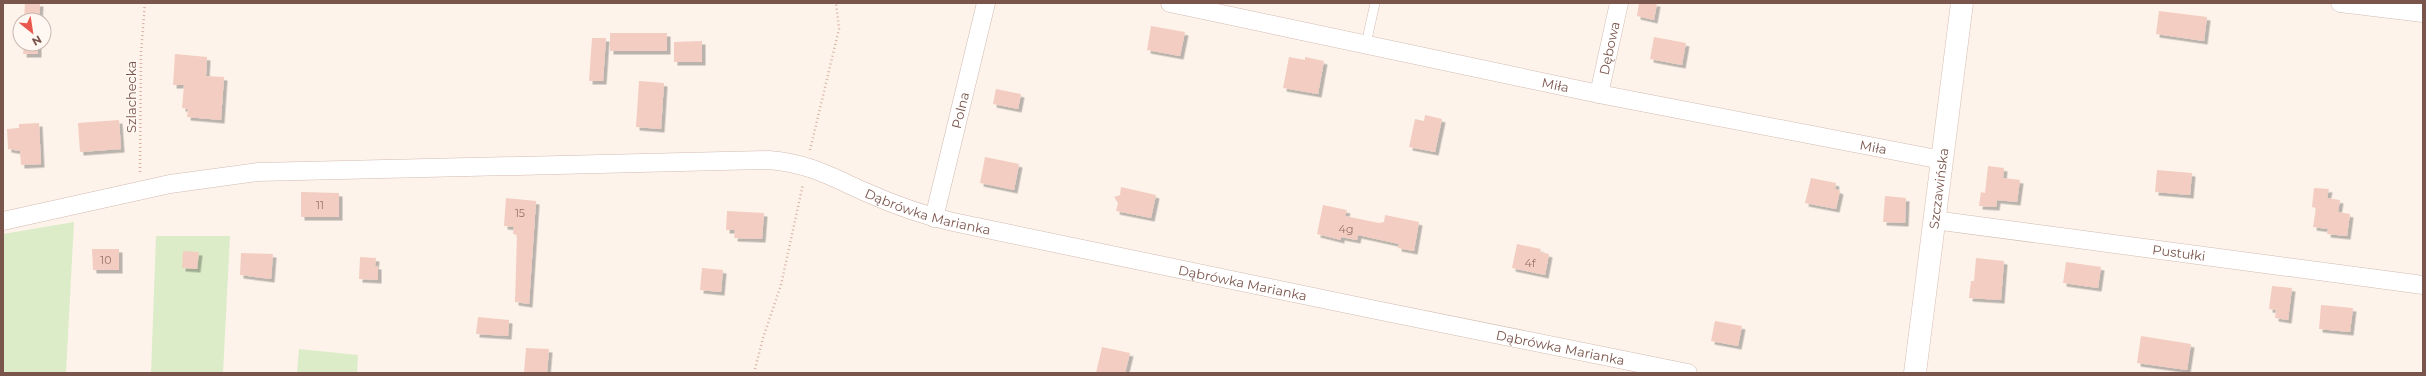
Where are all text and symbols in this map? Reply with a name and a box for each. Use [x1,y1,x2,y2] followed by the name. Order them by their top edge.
[12,12,52,52] north arrow
[1595,20,1623,76] street label: Dębowa
[30,32,44,49] text: N
[123,61,139,133] street label: Szlachecka
[1540,74,1570,95] street label: Miła
[948,90,972,130] street label: Polna
[1859,136,1888,157] street label: Miła
[1925,147,1952,230] street label: Szczawińska
[862,185,992,238] street label: Dąbrówka Marianka
[316,198,324,212] house number: 11
[515,206,525,220] house number: 15
[1339,222,1353,236] house number: 4g
[2151,241,2206,264] street label: Pustułki
[100,253,112,267] house number: 10
[1525,256,1537,270] house number: 4f
[1177,262,1308,304] street label: Dąbrówka Marianka
[1495,327,1626,368] street label: Dąbrówka Marianka

